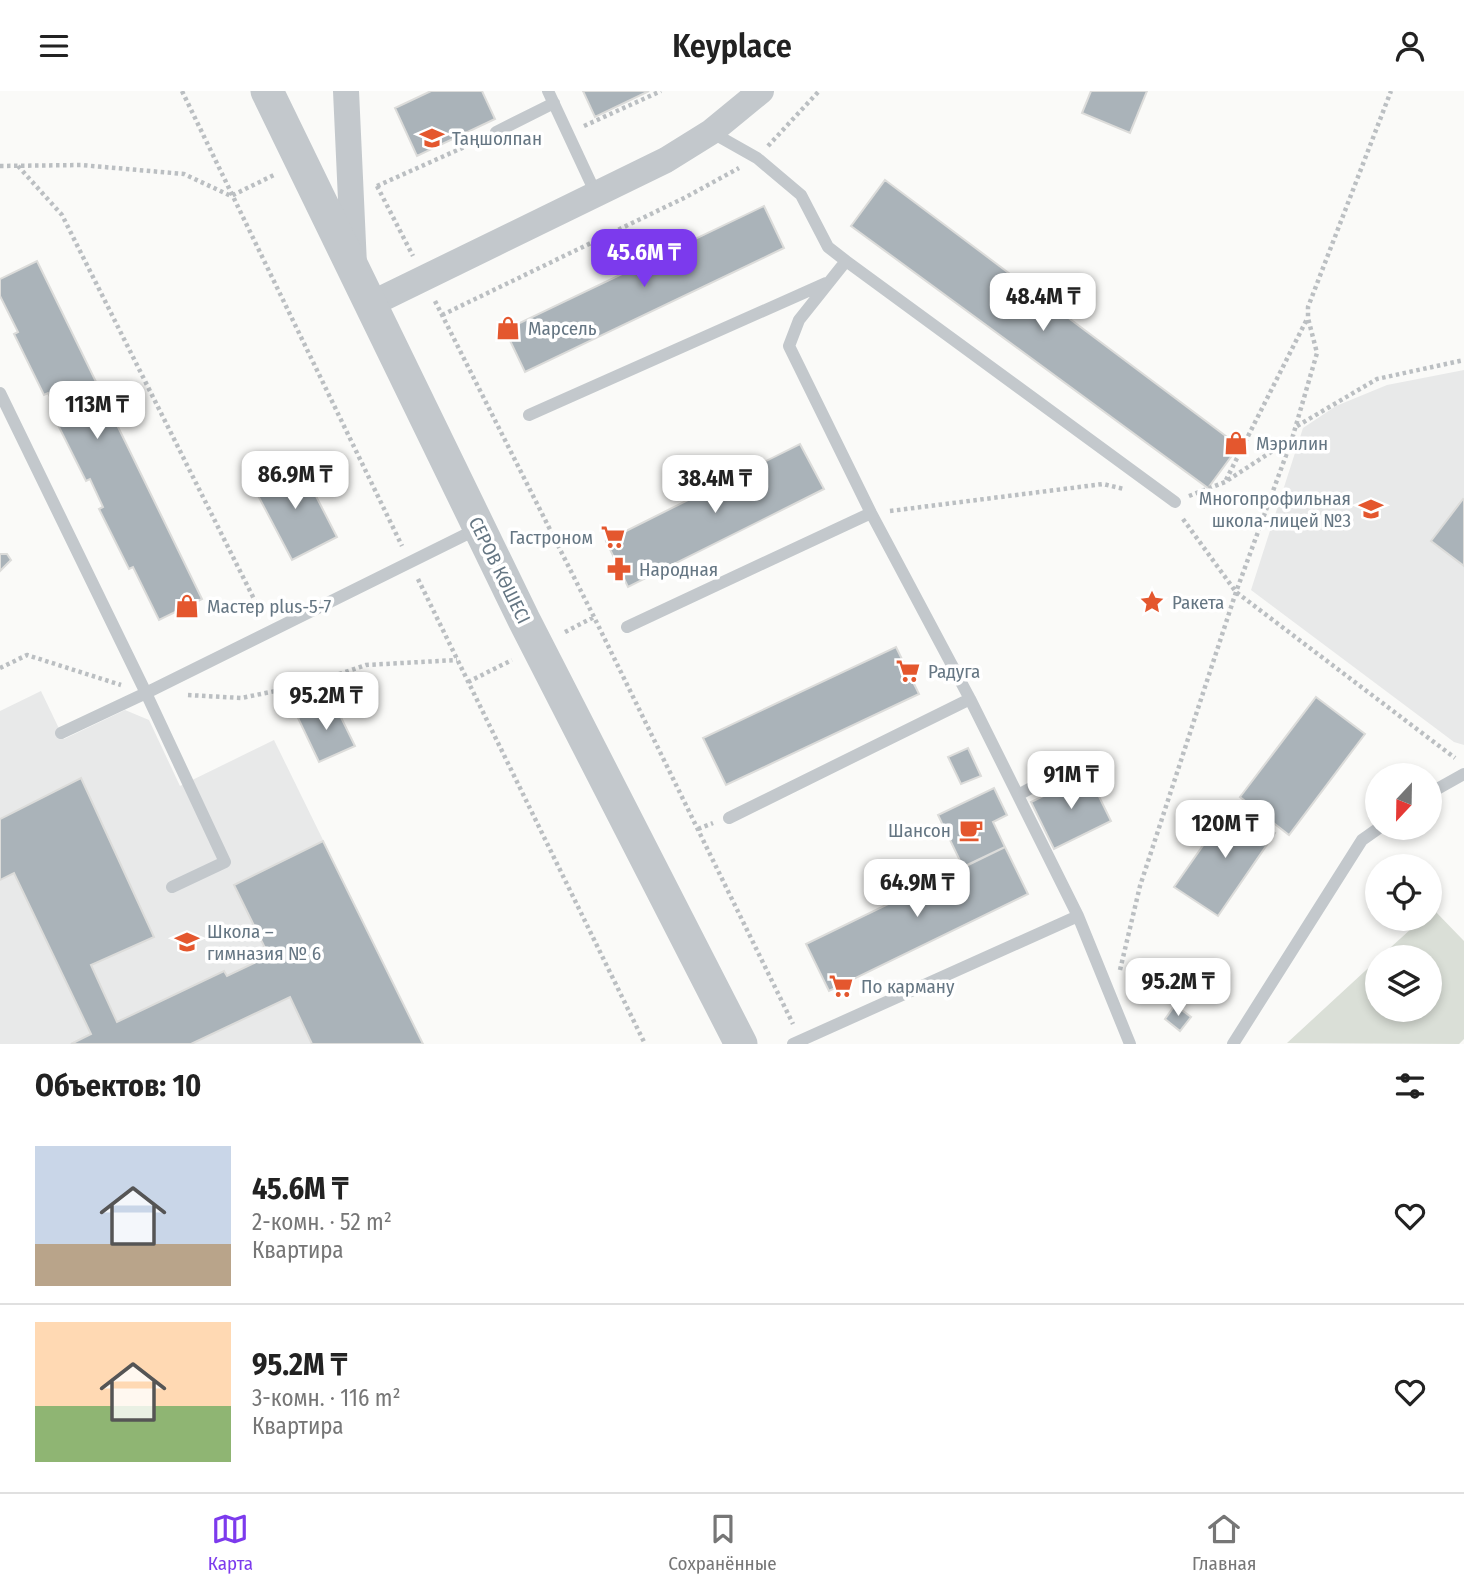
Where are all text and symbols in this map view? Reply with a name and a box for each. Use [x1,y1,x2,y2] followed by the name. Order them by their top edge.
[35,27,73,65] icon: menu
[672,27,792,65] text: Keyplace
[1391,27,1429,65] icon: person
[418,124,446,152] school or university icon: Таңшолпан
[452,127,542,150] place label: Таңшолпан
[579,229,709,289] pin: 45.6M ₸
[607,238,681,266] text: 45.6M ₸
[978,273,1108,333] pin: 48.4M ₸
[1006,282,1080,310] text: 48.4M ₸
[494,314,522,342] shop icon: Марсель
[528,317,597,340] place label: Марсель
[40,381,154,441] pin: 113M ₸
[65,390,129,418] text: 113M ₸
[1222,429,1250,457] shop icon: Мэрилин
[1256,432,1328,455] place label: Мэрилин
[230,451,360,511] pin: 86.9M ₸
[650,455,780,515] pin: 38.4M ₸
[258,460,332,488] text: 86.9M ₸
[678,464,752,492] text: 38.4M ₸
[1199,487,1351,532] place label: Многопрофильная школа-лицей №3
[1357,495,1385,523] school or university icon: Многопрофильная школа-лицей №3
[464,513,535,627] street label: СЕРОВ КӨШЕСІ
[599,523,627,551] supermarket icon: Гастроном
[509,526,593,549] place label: Гастроном
[605,555,633,583] pharmacy icon: Народная
[639,558,718,581] place label: Народная
[1138,588,1166,616] place icon: Ракета
[1172,591,1224,614] place label: Ракета
[173,592,201,620] shop icon: Мастер plus-5-7
[207,595,332,618] place label: Мастер plus-5-7
[894,657,922,685] supermarket icon: Радуга
[928,660,980,683] place label: Радуга
[261,673,391,732] pin: 95.2M ₸
[289,681,363,709] text: 95.2M ₸
[1022,751,1120,811] pin: 91M ₸
[1043,760,1099,788] text: 91M ₸
[1365,763,1442,840] north arrow
[1365,763,1442,1022] map controls
[1168,801,1282,860] pin: 120M ₸
[1192,809,1258,837] text: 120M ₸
[957,816,985,844] cafe icon: Шансон
[888,819,951,842] place label: Шансон
[1365,854,1442,931] button: locate
[852,859,982,919] pin: 64.9M ₸
[880,868,954,896] text: 64.9M ₸
[207,920,321,965] place label: Школа – гимназия № 6
[173,928,201,956] school or university icon: Школа – гимназия № 6
[1365,945,1442,1022] button: layers
[1113,958,1243,1018] pin: 95.2M ₸
[1141,967,1215,995] text: 95.2M ₸
[827,972,855,1000] supermarket icon: По карману
[861,975,955,998] place label: По карману
[1391,1067,1429,1105] icon: filters
[35,1068,202,1104] text: Объектов: 10
[252,1171,348,1207] text: 45.6M ₸
[91,1174,175,1258] icon: home
[1391,1197,1429,1235] icon: heart
[252,1208,392,1236] text: 2-комн. · 52 m²
[252,1236,344,1264] text: Квартира
[252,1347,347,1383] text: 95.2M ₸
[91,1350,175,1434] icon: home
[1391,1373,1429,1411] icon: heart
[252,1384,401,1412] text: 3-комн. · 116 m²
[252,1412,344,1440] text: Квартира
[208,1510,253,1575] tab: Карта
[668,1510,777,1575] tab: Сохранённые
[1192,1510,1256,1575] tab: Главная

